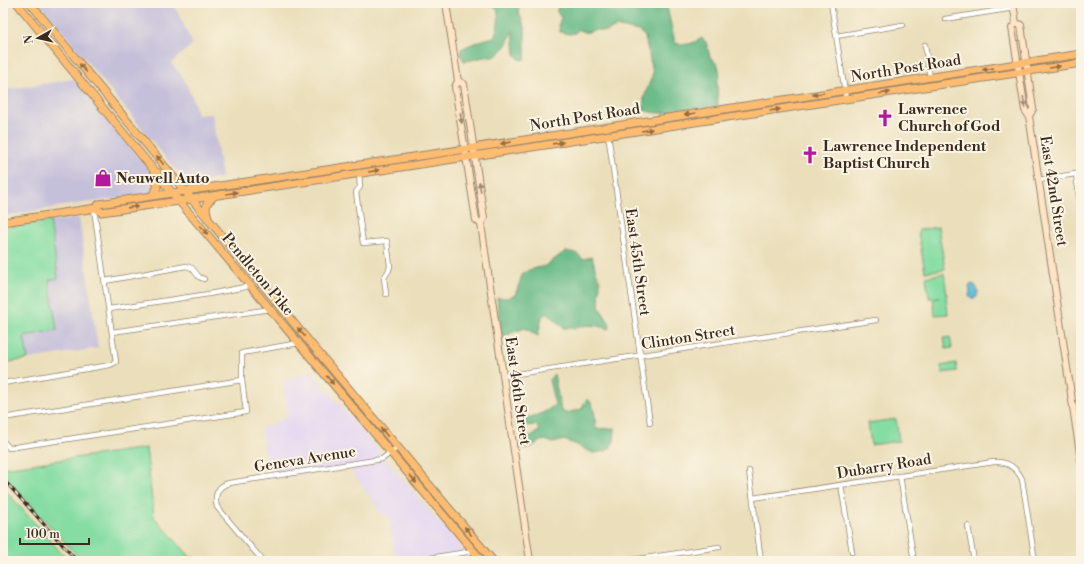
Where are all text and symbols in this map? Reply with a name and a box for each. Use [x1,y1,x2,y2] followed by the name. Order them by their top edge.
[18,18,58,58] north arrow
[22,34,37,45] text: N
[850,50,963,87] street label: North Post Road
[79,63,88,73] one-way arrow
[1049,64,1061,70] one-way arrow
[982,66,994,72] one-way arrow
[879,90,891,96] one-way arrow
[812,92,824,98] one-way arrow
[1021,96,1027,108] one-way arrow
[529,99,642,136] street label: North Post Road
[898,100,1001,136] place label: Lawrence Church of God
[769,107,781,113] one-way arrow
[875,108,895,128] church icon: Lawrence Church of God
[684,111,696,117] one-way arrow
[458,112,464,125] one-way arrow
[641,127,653,133] one-way arrow
[1035,134,1072,248] street label: East 42nd Street
[823,137,987,173] place label: Lawrence Independent Baptist Church
[500,140,512,146] one-way arrow
[552,140,564,146] one-way arrow
[800,145,820,165] church icon: Lawrence Independent Baptist Church
[155,155,164,166] one-way arrow
[93,168,113,188] shop icon: Neuwell Auto
[368,168,380,174] one-way arrow
[116,169,210,188] place label: Neuwell Auto
[477,180,483,193] one-way arrow
[226,190,238,196] one-way arrow
[127,204,139,210] one-way arrow
[621,207,655,318] street label: East 45th Street
[200,225,209,236] one-way arrow
[217,229,298,320] street label: Pendleton Pike
[640,321,737,354] street label: Clinton Street
[297,327,306,337] one-way arrow
[500,336,535,447] street label: East 46th Street
[325,374,334,385] one-way arrow
[380,426,389,437] one-way arrow
[253,442,357,477] street label: Geneva Avenue
[836,450,933,483] street label: Dubarry Road
[409,474,418,485] one-way arrow
[20,520,89,546] scale bar
[464,526,473,536] one-way arrow
[26,527,60,542] text: 100 m

